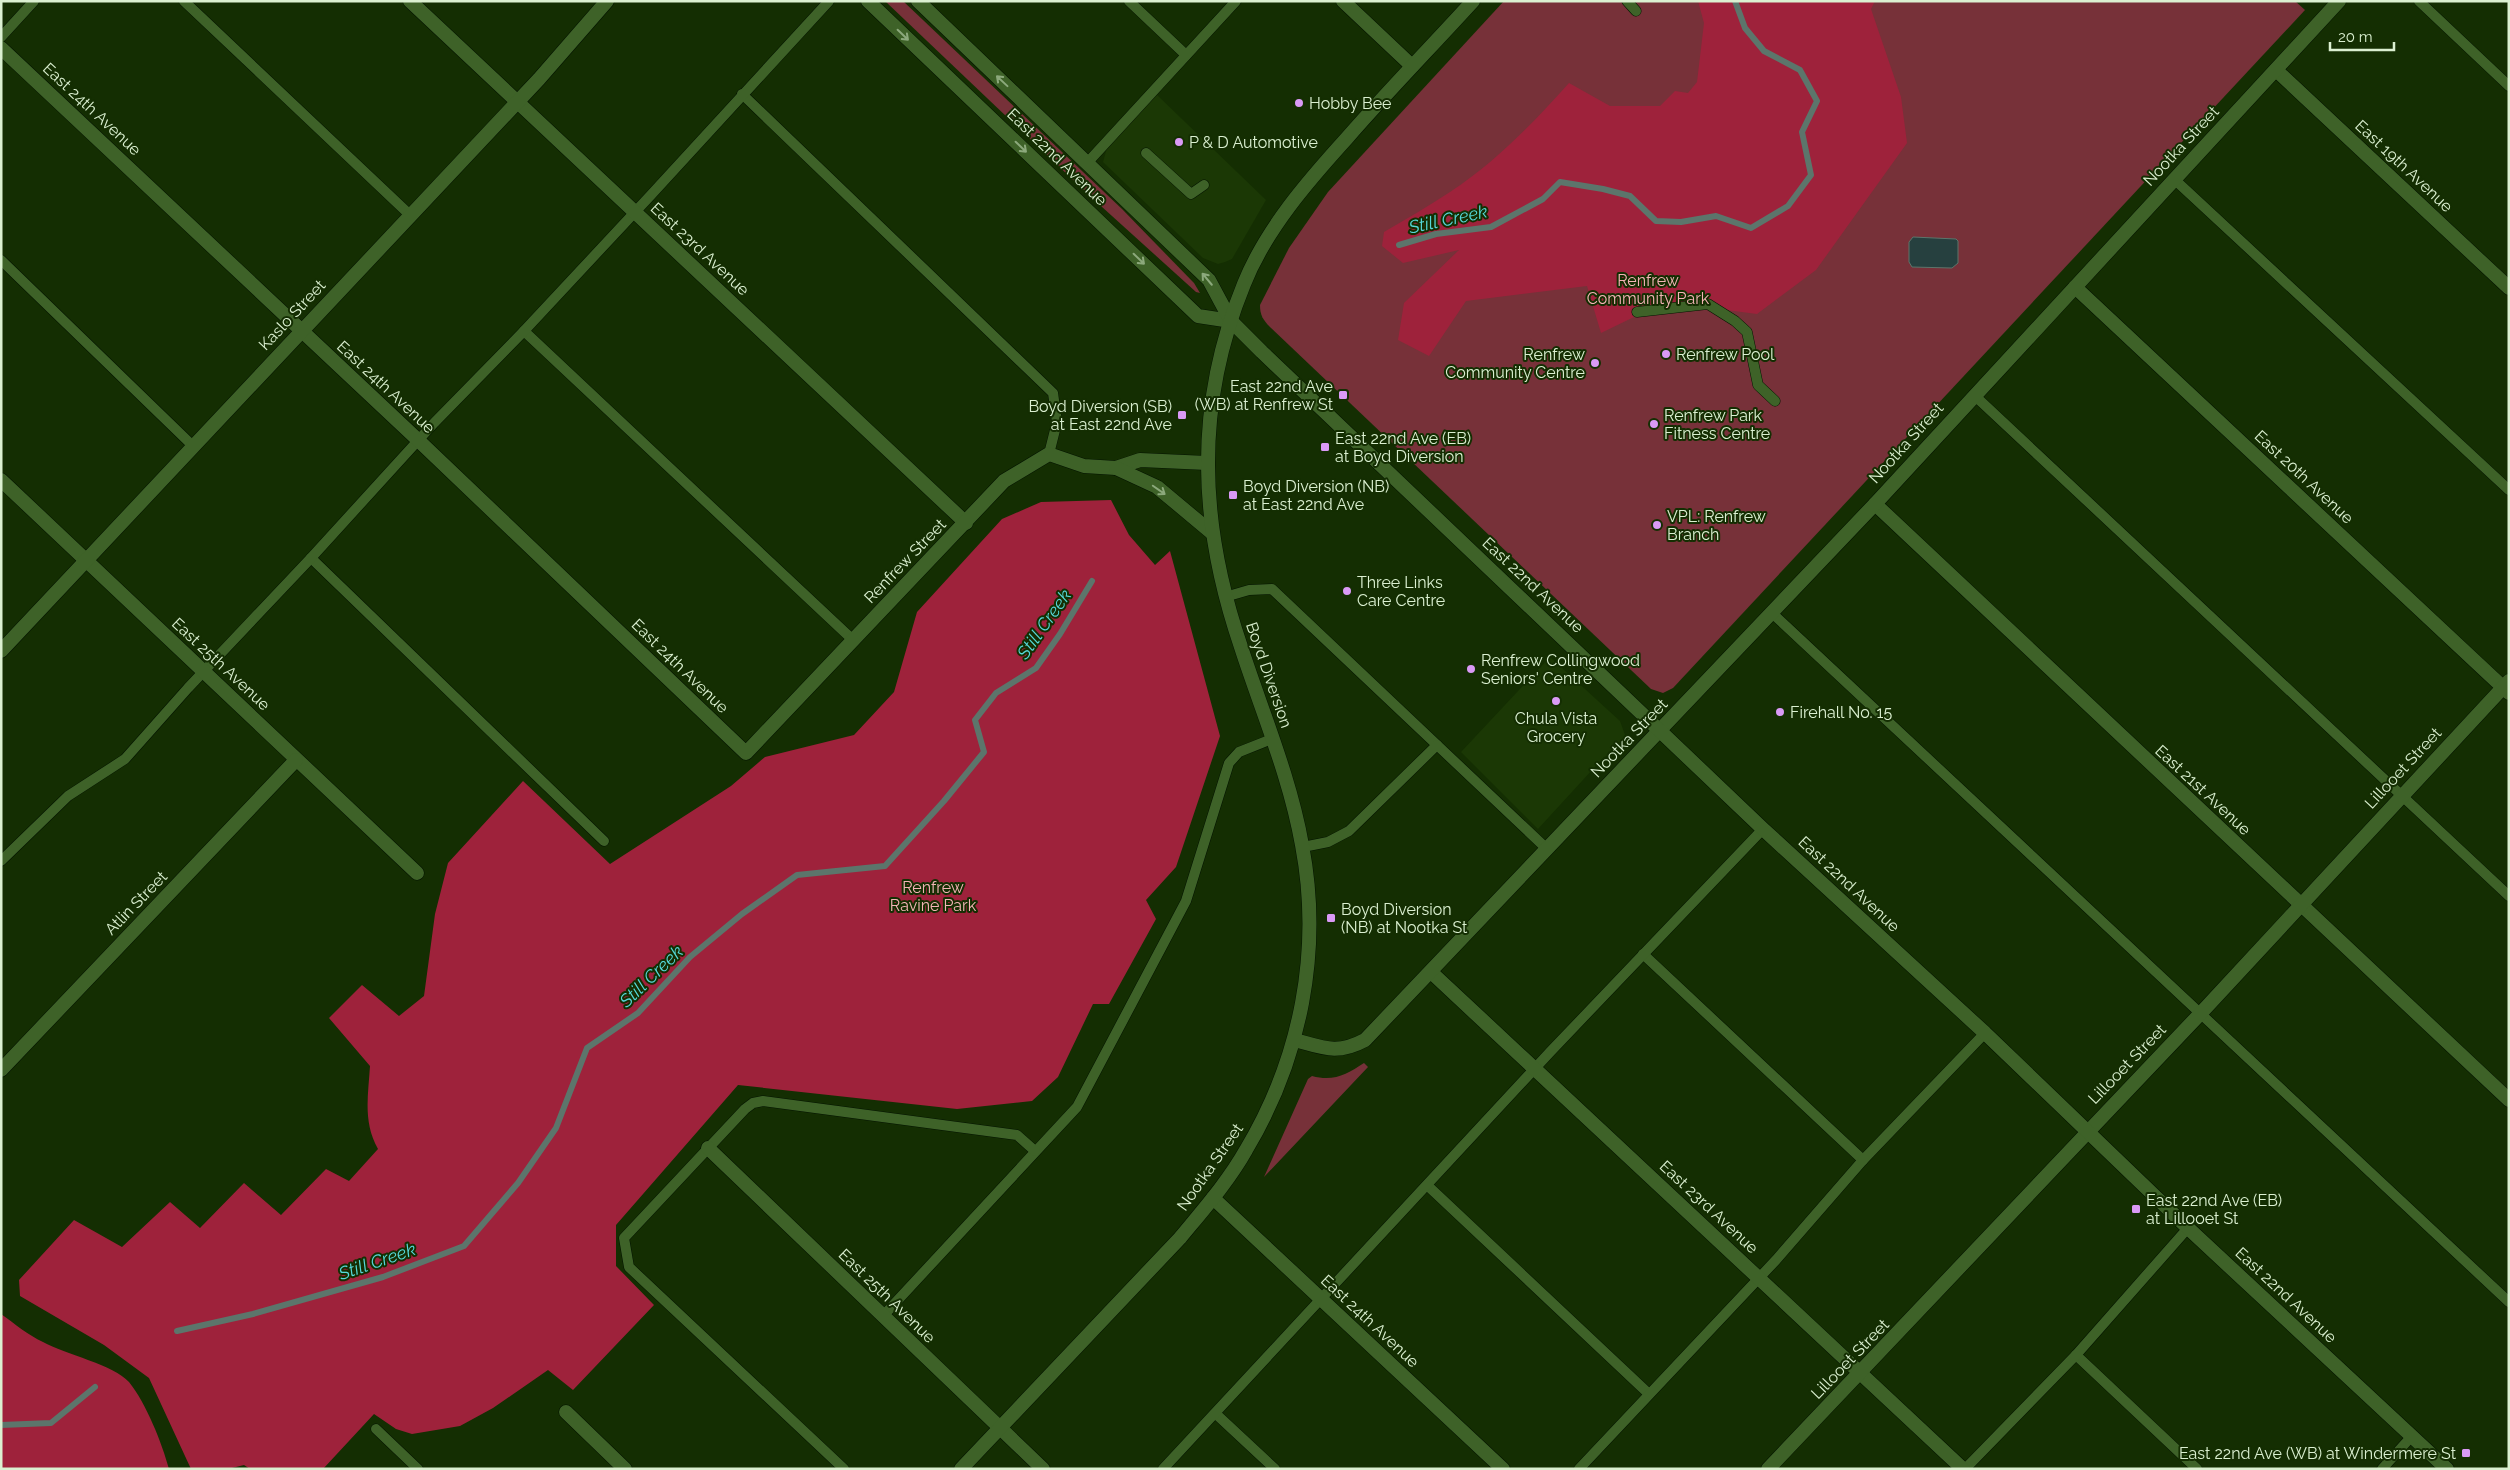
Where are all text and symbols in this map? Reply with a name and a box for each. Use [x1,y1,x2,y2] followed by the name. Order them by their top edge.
[2330,20,2394,52] scale bar
[2338,28,2373,46] text: 20 m
[897,29,909,41] one-way arrow
[39,59,145,159] street label: East 24th Avenue
[995,75,1008,87] one-way arrow
[1309,94,1391,113] place label: Hobby Bee
[1293,97,1305,109] marker: Hobby Bee
[2139,102,2223,190] street label: Nootka Street
[1003,105,1111,209] street label: East 22nd Avenue
[2351,116,2457,216] street label: East 19th Avenue
[1189,133,1318,152] place label: P & D Automotive
[1173,136,1185,148] marker: P & D Automotive
[1014,141,1027,153] one-way arrow
[647,199,753,299] street label: East 23rd Avenue
[1406,200,1490,238] water label: Still Creek
[1132,253,1145,265] one-way arrow
[1587,271,1710,308] park label: Renfrew Community Park
[1201,272,1212,285] one-way arrow
[255,275,330,354] street label: Kaslo Street
[333,337,439,437] street label: East 24th Avenue
[1445,345,1585,382] place label: Renfrew Community Centre
[1676,345,1775,364] place label: Renfrew Pool
[1660,348,1672,360] marker: Renfrew Pool
[1589,357,1601,369] marker: Renfrew Community Centre
[1195,377,1334,414] place label: East 22nd Ave (WB) at Renfrew St
[1337,389,1349,401] marker: East 22nd Ave (WB) at Renfrew St
[1028,397,1172,434] place label: Boyd Diversion (SB) at East 22nd Ave
[1865,398,1948,487] street label: Nootka Street
[1664,406,1770,443] place label: Renfrew Park Fitness Centre
[1176,409,1188,421] marker: Boyd Diversion (SB) at East 22nd Ave
[1648,418,1660,430] marker: Renfrew Park Fitness Centre
[2251,426,2357,528] street label: East 20th Avenue
[1335,429,1471,466] place label: East 22nd Ave (EB) at Boyd Diversion
[1319,441,1331,453] marker: East 22nd Ave (EB) at Boyd Diversion
[1243,477,1389,514] place label: Boyd Diversion (NB) at East 22nd Ave
[1152,485,1166,495] one-way arrow
[1227,489,1239,501] marker: Boyd Diversion (NB) at East 22nd Ave
[1667,507,1766,544] place label: VPL: Renfrew Branch
[860,515,950,607] street label: Renfrew Street
[1651,519,1663,531] marker: VPL: Renfrew Branch
[1479,533,1587,637] street label: East 22nd Avenue
[1357,573,1445,610] place label: Three Links Care Centre
[1012,585,1076,664] water label: Still Creek
[1341,585,1353,597] marker: Three Links Care Centre
[168,614,274,714] street label: East 25th Avenue
[628,615,732,717] street label: East 24th Avenue
[1242,620,1296,730] street label: Boyd Diversion
[1481,651,1640,688] place label: Renfrew Collingwood Seniors' Centre
[1465,663,1477,675] marker: Renfrew Collingwood Seniors' Centre
[1587,694,1672,781] street label: Nootka Street
[1550,695,1562,707] marker: Chula Vista Grocery
[1790,703,1892,722] place label: Firehall No. 15
[1774,706,1786,718] marker: Firehall No. 15
[1515,709,1597,746] place label: Chula Vista Grocery
[2361,723,2446,812] street label: Lillooet Street
[2151,741,2255,839] street label: East 21st Avenue
[1795,832,1903,936] street label: East 22nd Avenue
[101,867,172,939] street label: Atlin Street
[890,878,977,915] park label: Renfrew Ravine Park
[1341,900,1468,937] place label: Boyd Diversion (NB) at Nootka St
[1325,912,1337,924] marker: Boyd Diversion (NB) at Nootka St
[614,940,687,1012] water label: Still Creek
[2084,1020,2170,1108] street label: Lillooet Street
[1173,1119,1247,1214] street label: Nootka Street
[1656,1157,1762,1257] street label: East 23rd Avenue
[2146,1191,2282,1228] place label: East 22nd Ave (EB) at Lillooet St
[2130,1203,2142,1215] marker: East 22nd Ave (EB) at Lillooet St
[335,1238,419,1284] water label: Still Creek
[2232,1243,2340,1347] street label: East 22nd Avenue
[835,1245,939,1347] street label: East 25th Avenue
[1317,1271,1423,1371] street label: East 24th Avenue
[1807,1315,1893,1403] street label: Lillooet Street
[2179,1444,2457,1463] place label: East 22nd Ave (WB) at Windermere St
[2460,1447,2472,1459] marker: East 22nd Ave (WB) at Windermere St

